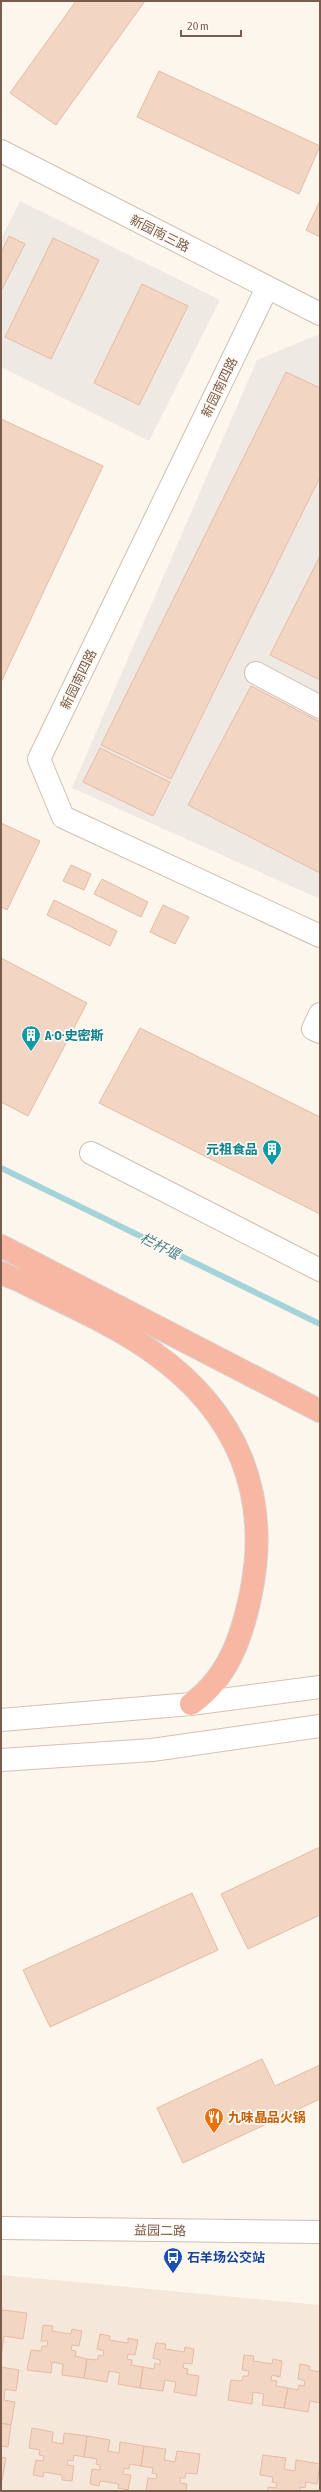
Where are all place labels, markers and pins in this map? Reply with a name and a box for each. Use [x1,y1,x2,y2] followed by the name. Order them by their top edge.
[20,1024,42,1052] building icon: A·O·史密斯
[44,1028,104,1043] place label: A·O·史密斯
[261,1138,283,1166] building icon: 元祖食品
[206,1142,258,1157] place label: 元祖食品
[203,2106,225,2134] restaurant icon: 九味晶品火锅
[228,2110,306,2125] place label: 九味晶品火锅
[162,2246,184,2274] bus stop icon: 石羊场公交站
[187,2250,265,2265] place label: 石羊场公交站

